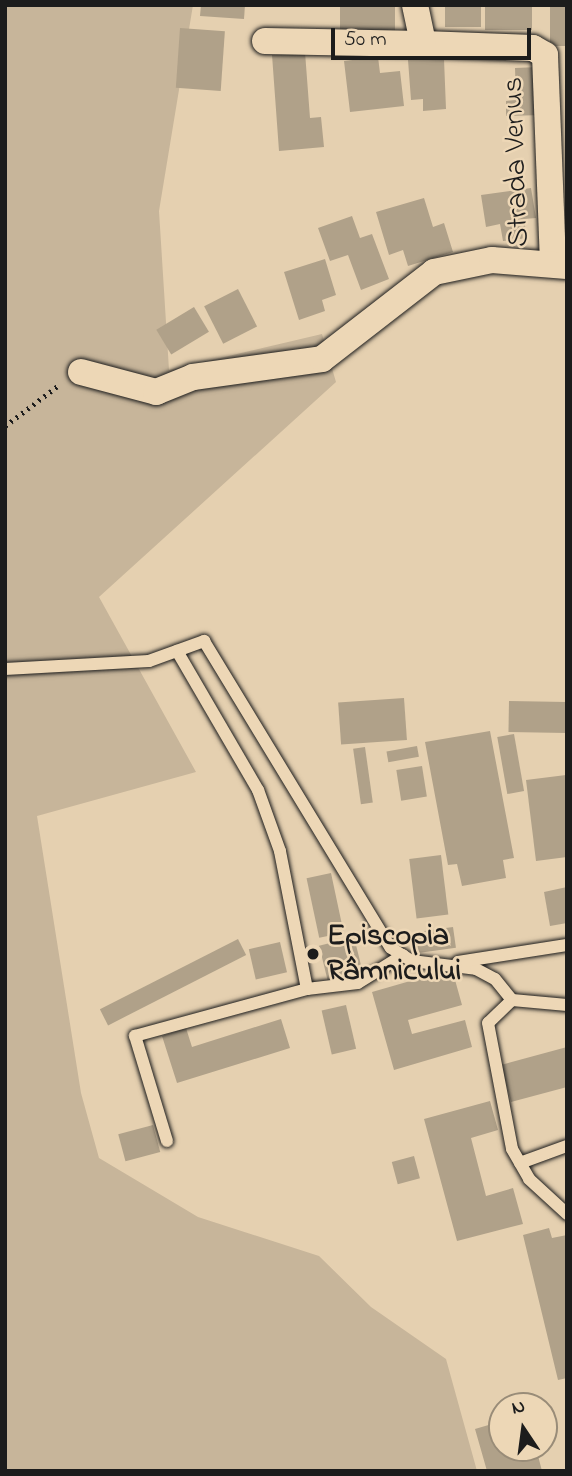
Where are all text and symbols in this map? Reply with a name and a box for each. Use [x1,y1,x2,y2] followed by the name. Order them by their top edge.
[334,14,534,58] scale bar
[344,25,387,55] text: 50 m
[496,76,538,248] street label: Strada Venus
[327,919,461,990] place label: Episcopia Râmnicului
[305,946,321,962] marker: Episcopia Râmnicului
[488,1392,558,1462] north arrow
[509,1393,528,1423] text: N

